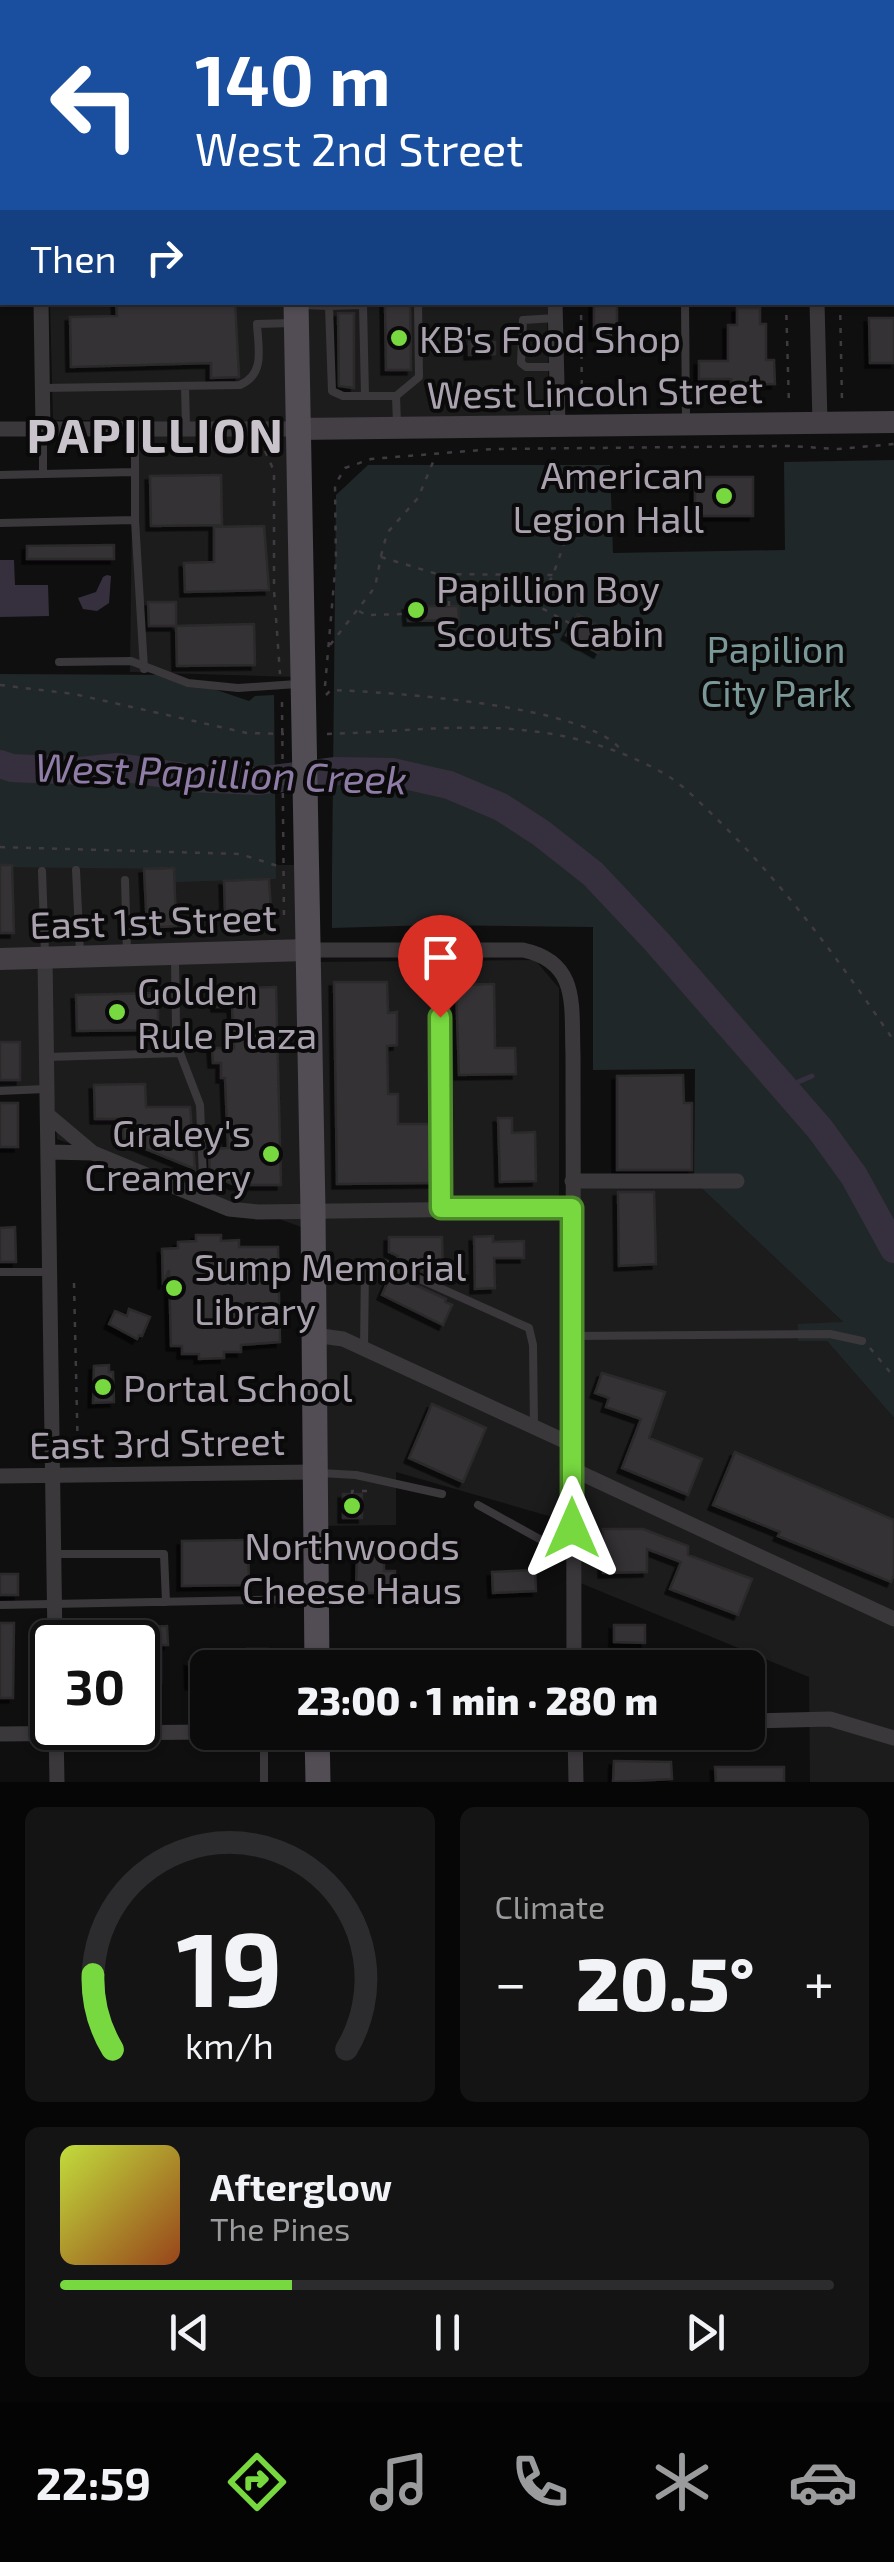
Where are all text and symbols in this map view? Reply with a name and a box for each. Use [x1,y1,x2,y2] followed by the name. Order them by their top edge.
[195,36,391,120] text: 140 m
[30,40,160,170] icon: left
[195,121,523,175] text: West 2nd Street
[137,230,192,285] icon: right
[30,235,117,281] text: Then
[419,315,681,361] place label: KB's Food Shop
[388,327,410,349] marker: KB's Food Shop
[426,365,764,417] street label: West Lincoln Street
[27,405,285,463] district label: PAPILLION
[513,451,704,541] place label: American Legion Hall
[713,485,735,507] marker: American Legion Hall
[436,565,664,655] place label: Papillion Boy Scouts' Cabin
[405,599,427,621] marker: Papillion Boy Scouts' Cabin
[700,625,852,715] park label: Papilion City Park
[34,742,408,802] water label: West Papillion Creek
[29,893,277,947] street label: East 1st Street
[398,915,483,1018] pin
[413,930,468,985] icon: arrive
[137,967,317,1057] place label: Golden Rule Plaza
[106,1001,128,1023] marker: Golden Rule Plaza
[84,1109,251,1199] place label: Graley's Creamery
[260,1143,282,1165] marker: Graley's Creamery
[194,1243,466,1333] place label: Sump Memorial Library
[163,1277,185,1299] marker: Sump Memorial Library
[123,1364,353,1410] place label: Portal School
[92,1376,114,1398] marker: Portal School
[28,1417,286,1467] street label: East 3rd Street
[520,1476,624,1580] position arrow
[341,1495,363,1517] marker: Northwoods Cheese Haus
[242,1522,462,1612] place label: Northwoods Cheese Haus
[30,1620,160,1750] speed limit sign: 30
[297,1677,658,1723] text: 23:00 · 1 min · 280 m
[495,1887,605,1925] text: Climate
[177,1903,283,2028] text: 19
[576,1936,755,2026] text: 20.5°
[495,1948,527,2014] text: −
[804,1948,834,2014] text: +
[185,2023,274,2066] text: km/h
[210,2163,392,2209] text: Afterglow
[210,2209,350,2247] text: The Pines
[162,2305,217,2360] icon: previous
[420,2305,475,2360] icon: pause
[678,2305,733,2360] icon: next
[222,2447,292,2517] icon: directions
[364,2447,434,2517] icon: music
[505,2447,575,2517] icon: phone
[647,2447,717,2517] icon: climate
[788,2447,858,2517] icon: car
[36,2455,151,2509] text: 22:59

